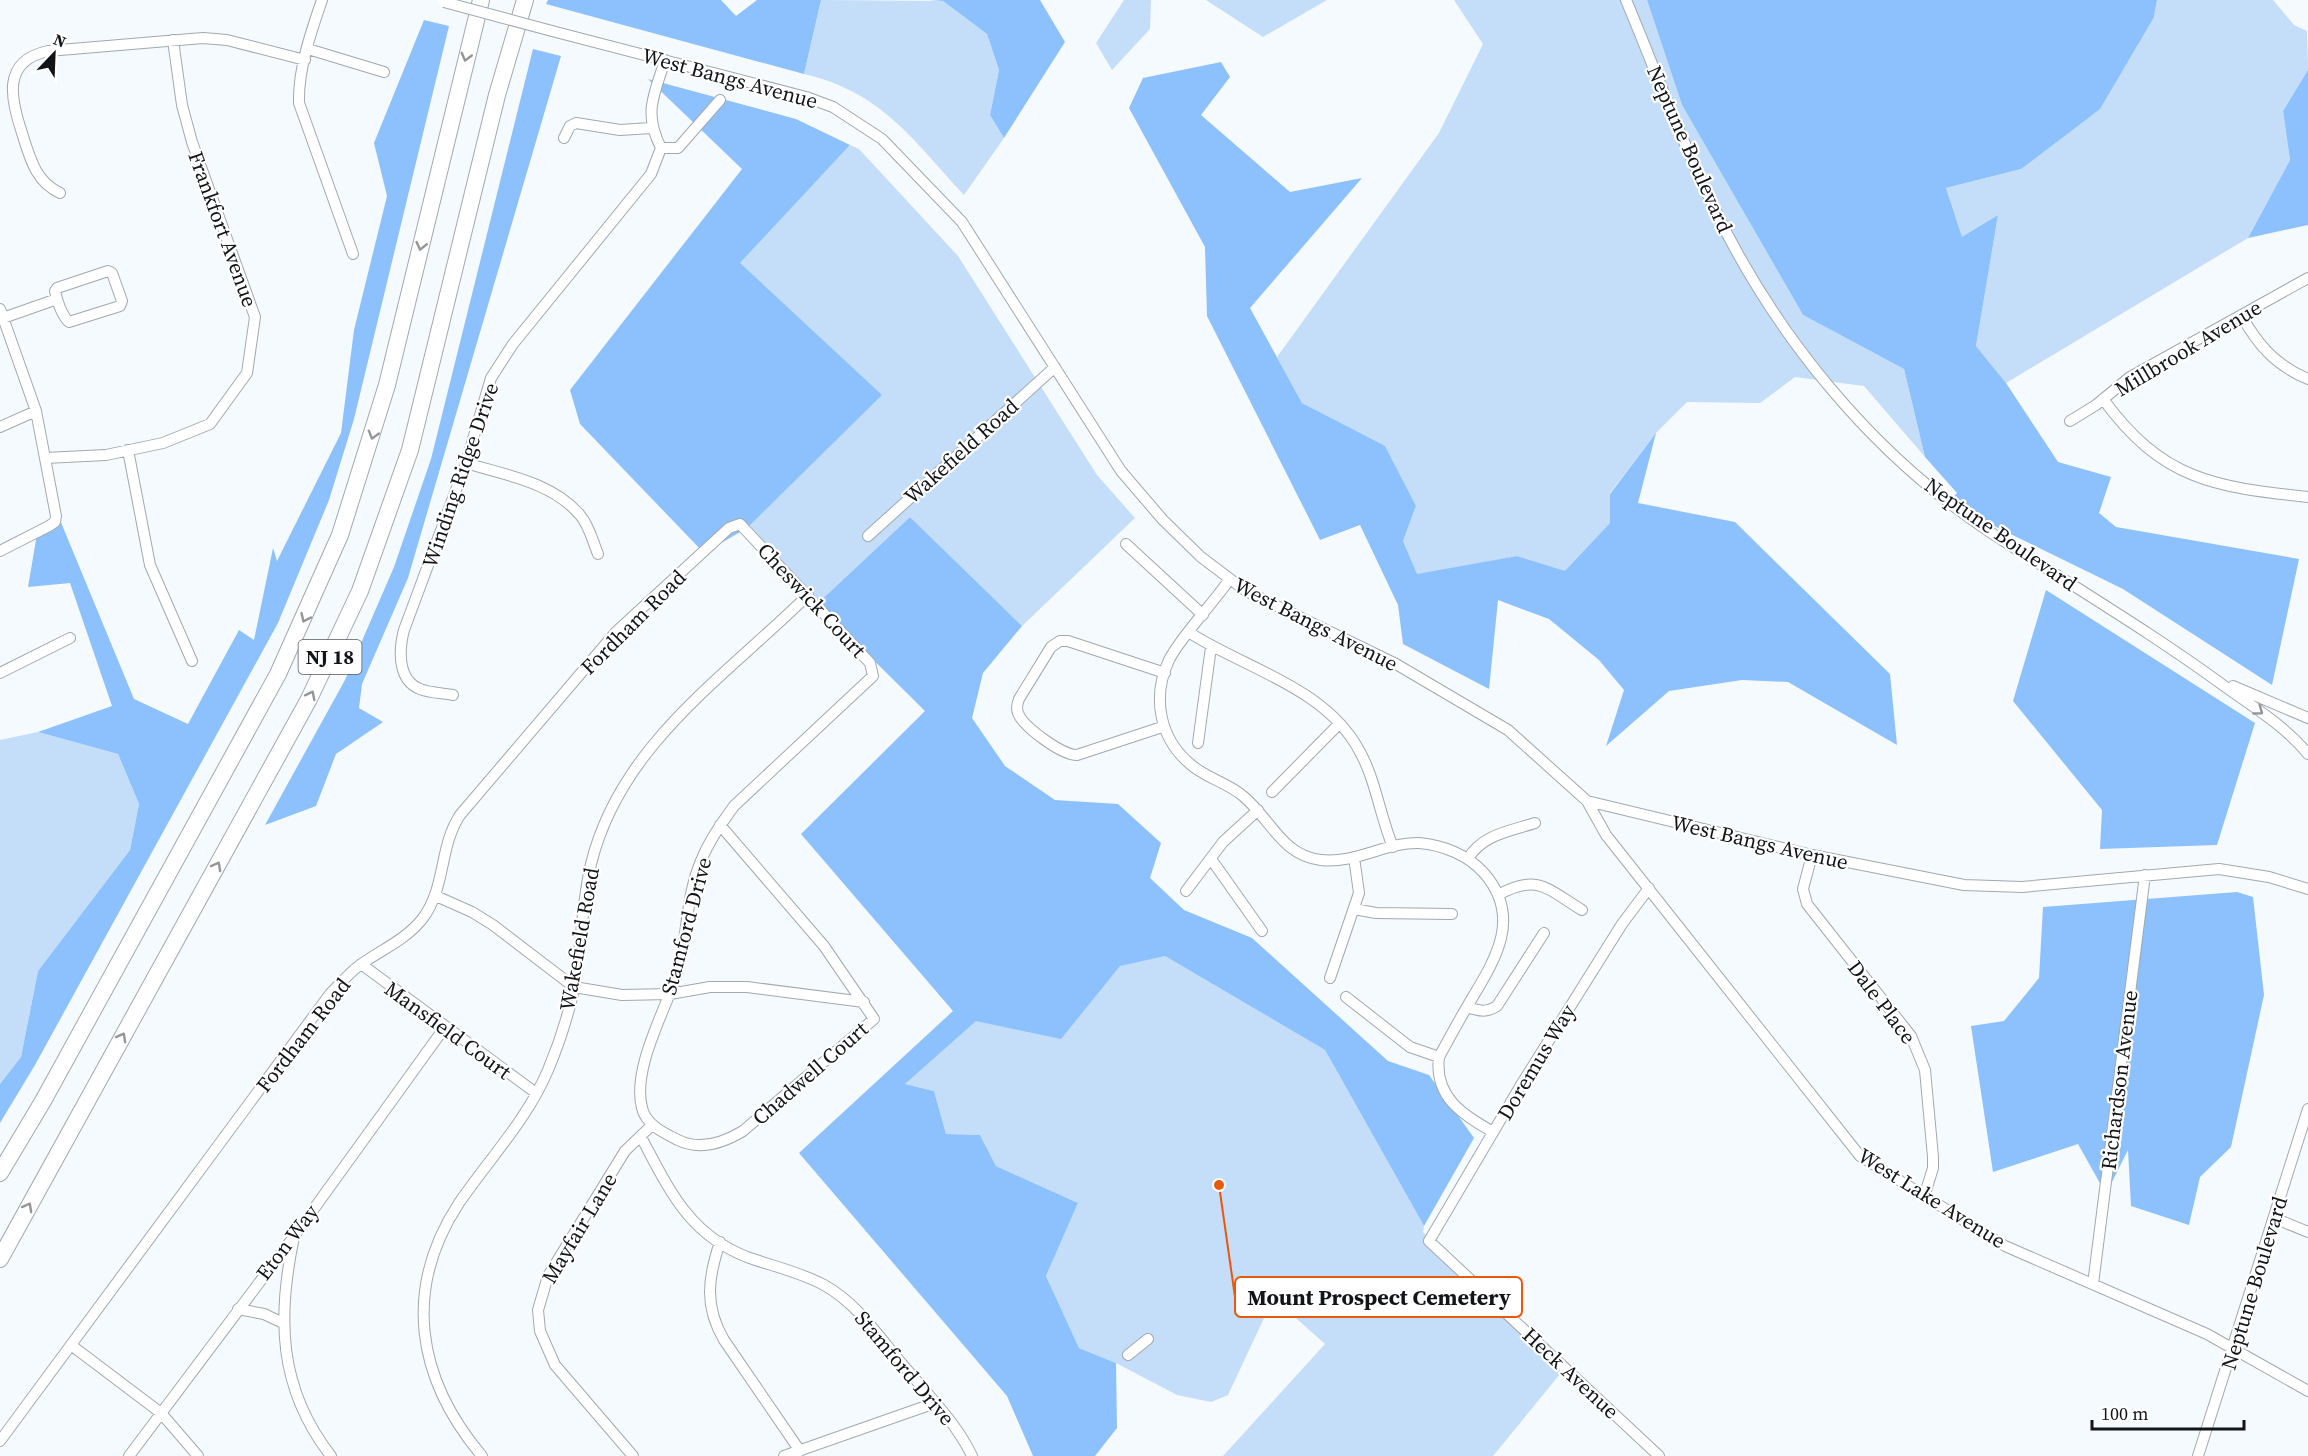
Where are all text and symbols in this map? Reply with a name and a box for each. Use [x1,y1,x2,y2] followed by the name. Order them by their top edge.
[24,24,84,84] north arrow
[50,28,70,53] text: N
[639,41,821,115] street label: West Bangs Avenue
[461,51,473,61] one-way arrow
[1640,61,1740,237] street label: Neptune Boulevard
[181,147,265,311] street label: Frankfort Avenue
[415,241,428,251] one-way arrow
[2109,293,2267,403] street label: Millbrook Avenue
[415,379,505,571] street label: Winding Ridge Drive
[897,392,1025,510] street label: Wakefield Road
[368,429,380,440] one-way arrow
[1919,470,2083,598] street label: Neptune Boulevard
[751,536,873,664] street label: Cheswick Court
[574,563,692,681] street label: Fordham Road
[1229,570,1403,678] street label: West Bangs Avenue
[301,611,313,622] one-way arrow
[298,640,362,674] road number: NJ 18
[303,691,315,702] one-way arrow
[2252,704,2263,715] one-way arrow
[1669,808,1851,876] street label: West Bangs Avenue
[654,854,718,998] street label: Stamford Drive
[210,862,221,873] one-way arrow
[552,865,606,1013] street label: Wakefield Road
[1841,954,1923,1050] street label: Dale Place
[249,972,357,1098] street label: Fordham Road
[379,974,517,1086] street label: Mansfield Court
[2094,988,2144,1172] street label: Richardson Avenue
[1490,999,1582,1125] street label: Doremus Way
[746,1014,874,1131] street label: Chadwell Court
[115,1033,126,1043] one-way arrow
[1853,1141,2011,1255] street label: West Lake Avenue
[535,1167,623,1289] street label: Mayfair Lane
[2214,1193,2294,1373] street label: Neptune Boulevard
[249,1198,325,1286] street label: Eton Way
[21,1203,32,1214] one-way arrow
[1235,1277,1522,1317] callout: Mount Prospect Cemetery
[1247,1282,1511,1312] text: Mount Prospect Cemetery
[848,1304,962,1432] street label: Stamford Drive
[1516,1321,1626,1425] street label: Heck Avenue
[2092,1393,2244,1431] scale bar
[2101,1401,2148,1426] text: 100 m

